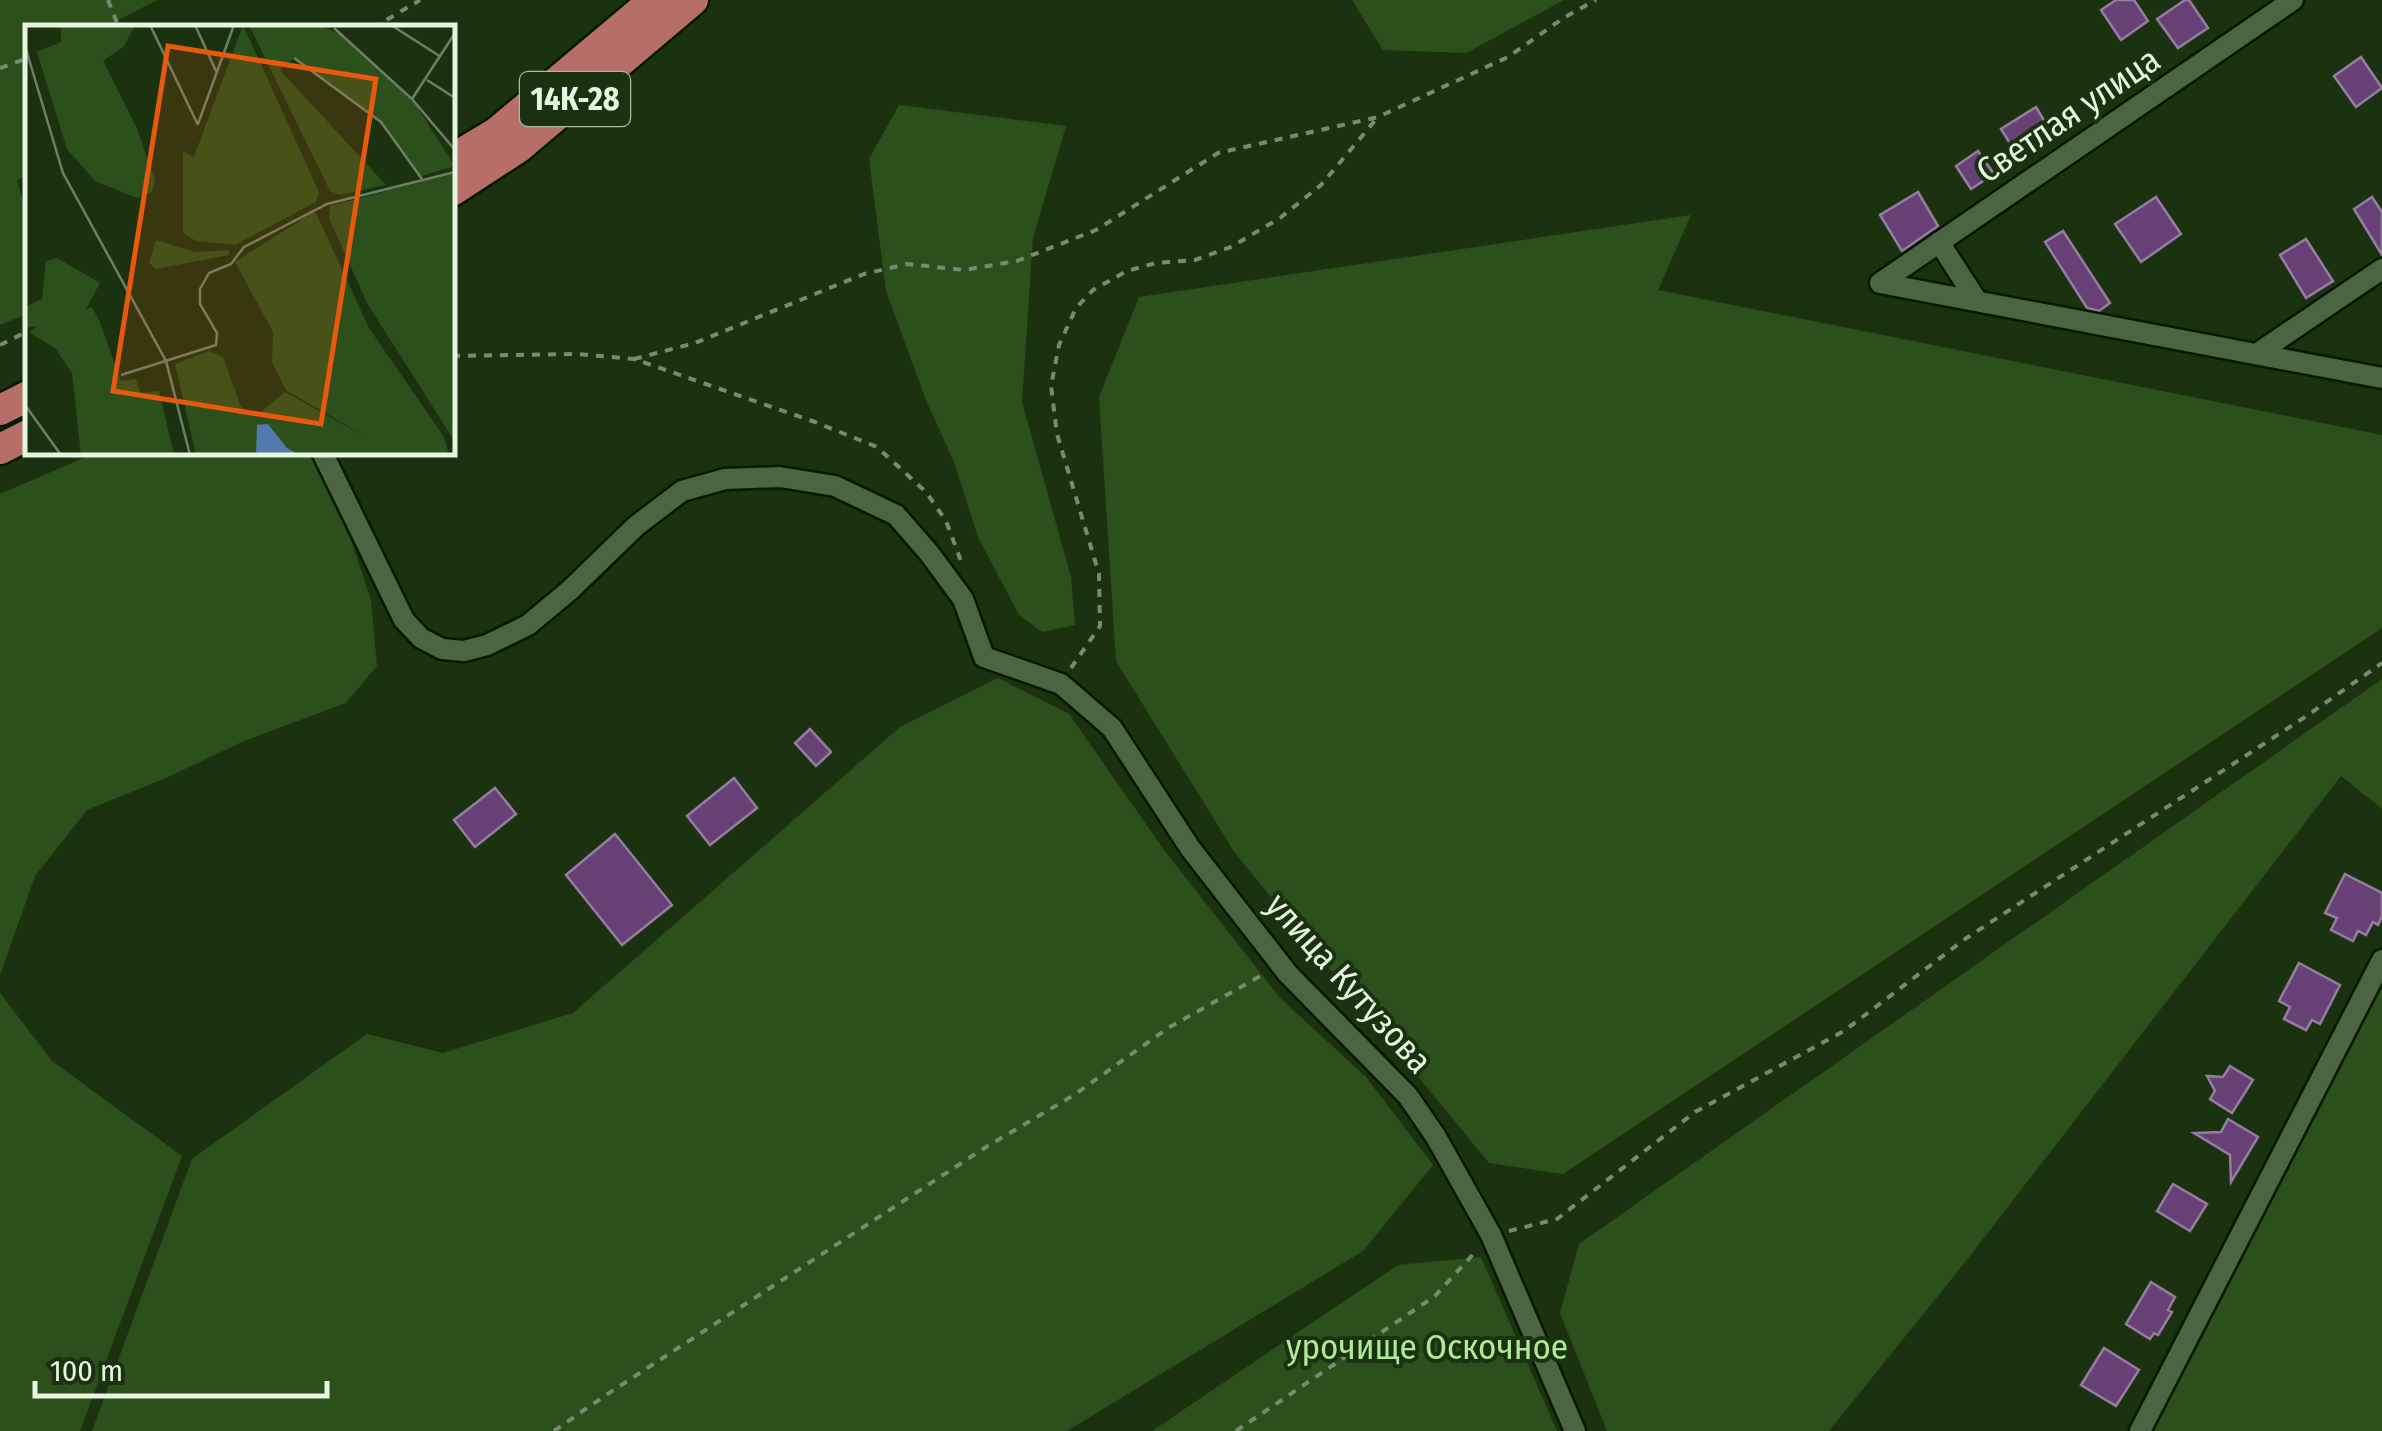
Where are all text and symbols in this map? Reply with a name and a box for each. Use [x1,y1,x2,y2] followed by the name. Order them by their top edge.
[25,25,455,455] inset map
[1968,38,2168,192] street label: Светлая улица
[520,72,630,126] road number: 14К-28
[1257,884,1441,1082] street label: улица Кутузова
[1286,1326,1568,1368] park label: урочище Оскочное
[35,1336,328,1398] scale bar
[50,1353,123,1389] text: 100 m

